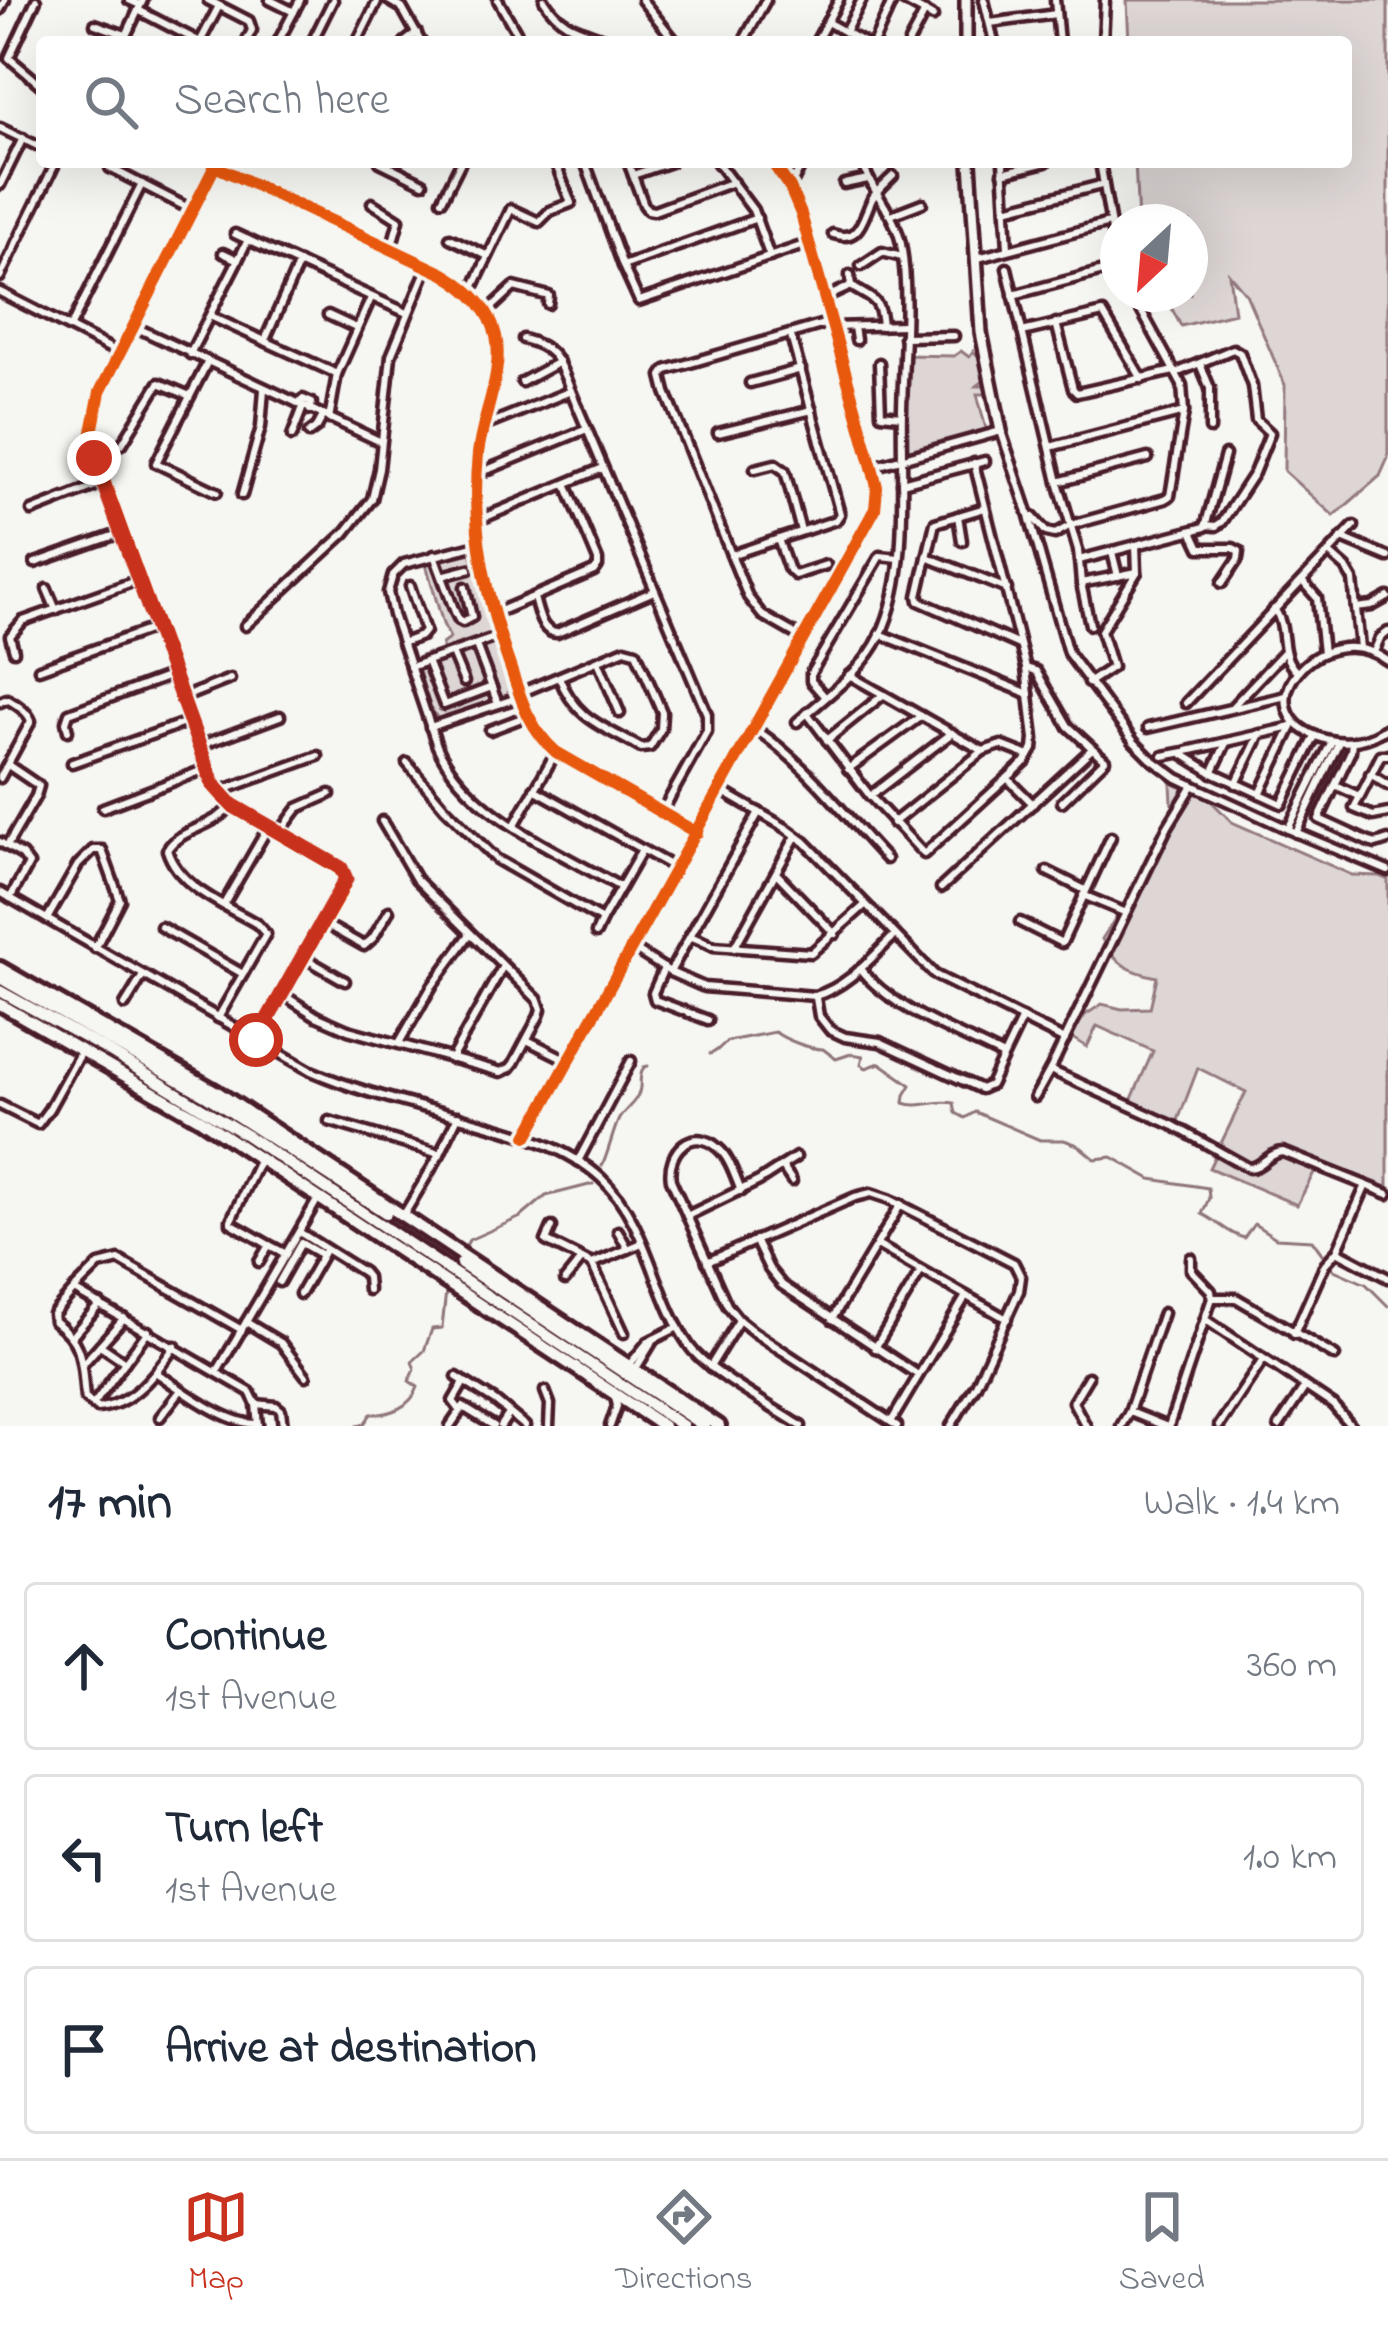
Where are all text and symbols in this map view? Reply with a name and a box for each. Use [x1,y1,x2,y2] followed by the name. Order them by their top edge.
[36,36,1352,168] search box
[78,69,144,135] icon: search
[174,69,390,135] text: Search here
[1100,204,1208,312] north arrow
[67,431,121,485] route end
[229,1013,283,1067] route start
[48,1467,172,1542] text: 17 min
[1144,1476,1340,1533] text: Walk · 1.4 km
[165,1605,326,1671] text: Continue
[51,1633,117,1699] icon: ahead
[1247,1638,1337,1695] text: 360 m
[165,1671,337,1728] text: 1st Avenue
[165,1797,323,1863] text: Turn left
[51,1825,117,1891] icon: left
[1243,1830,1337,1887] text: 1.0 km
[165,1863,337,1920] text: 1st Avenue
[51,2017,117,2083] icon: arrive
[165,2017,536,2083] text: Arrive at destination
[183,2184,249,2304] tab: Map
[615,2184,752,2304] tab: Directions
[1119,2184,1205,2304] tab: Saved

